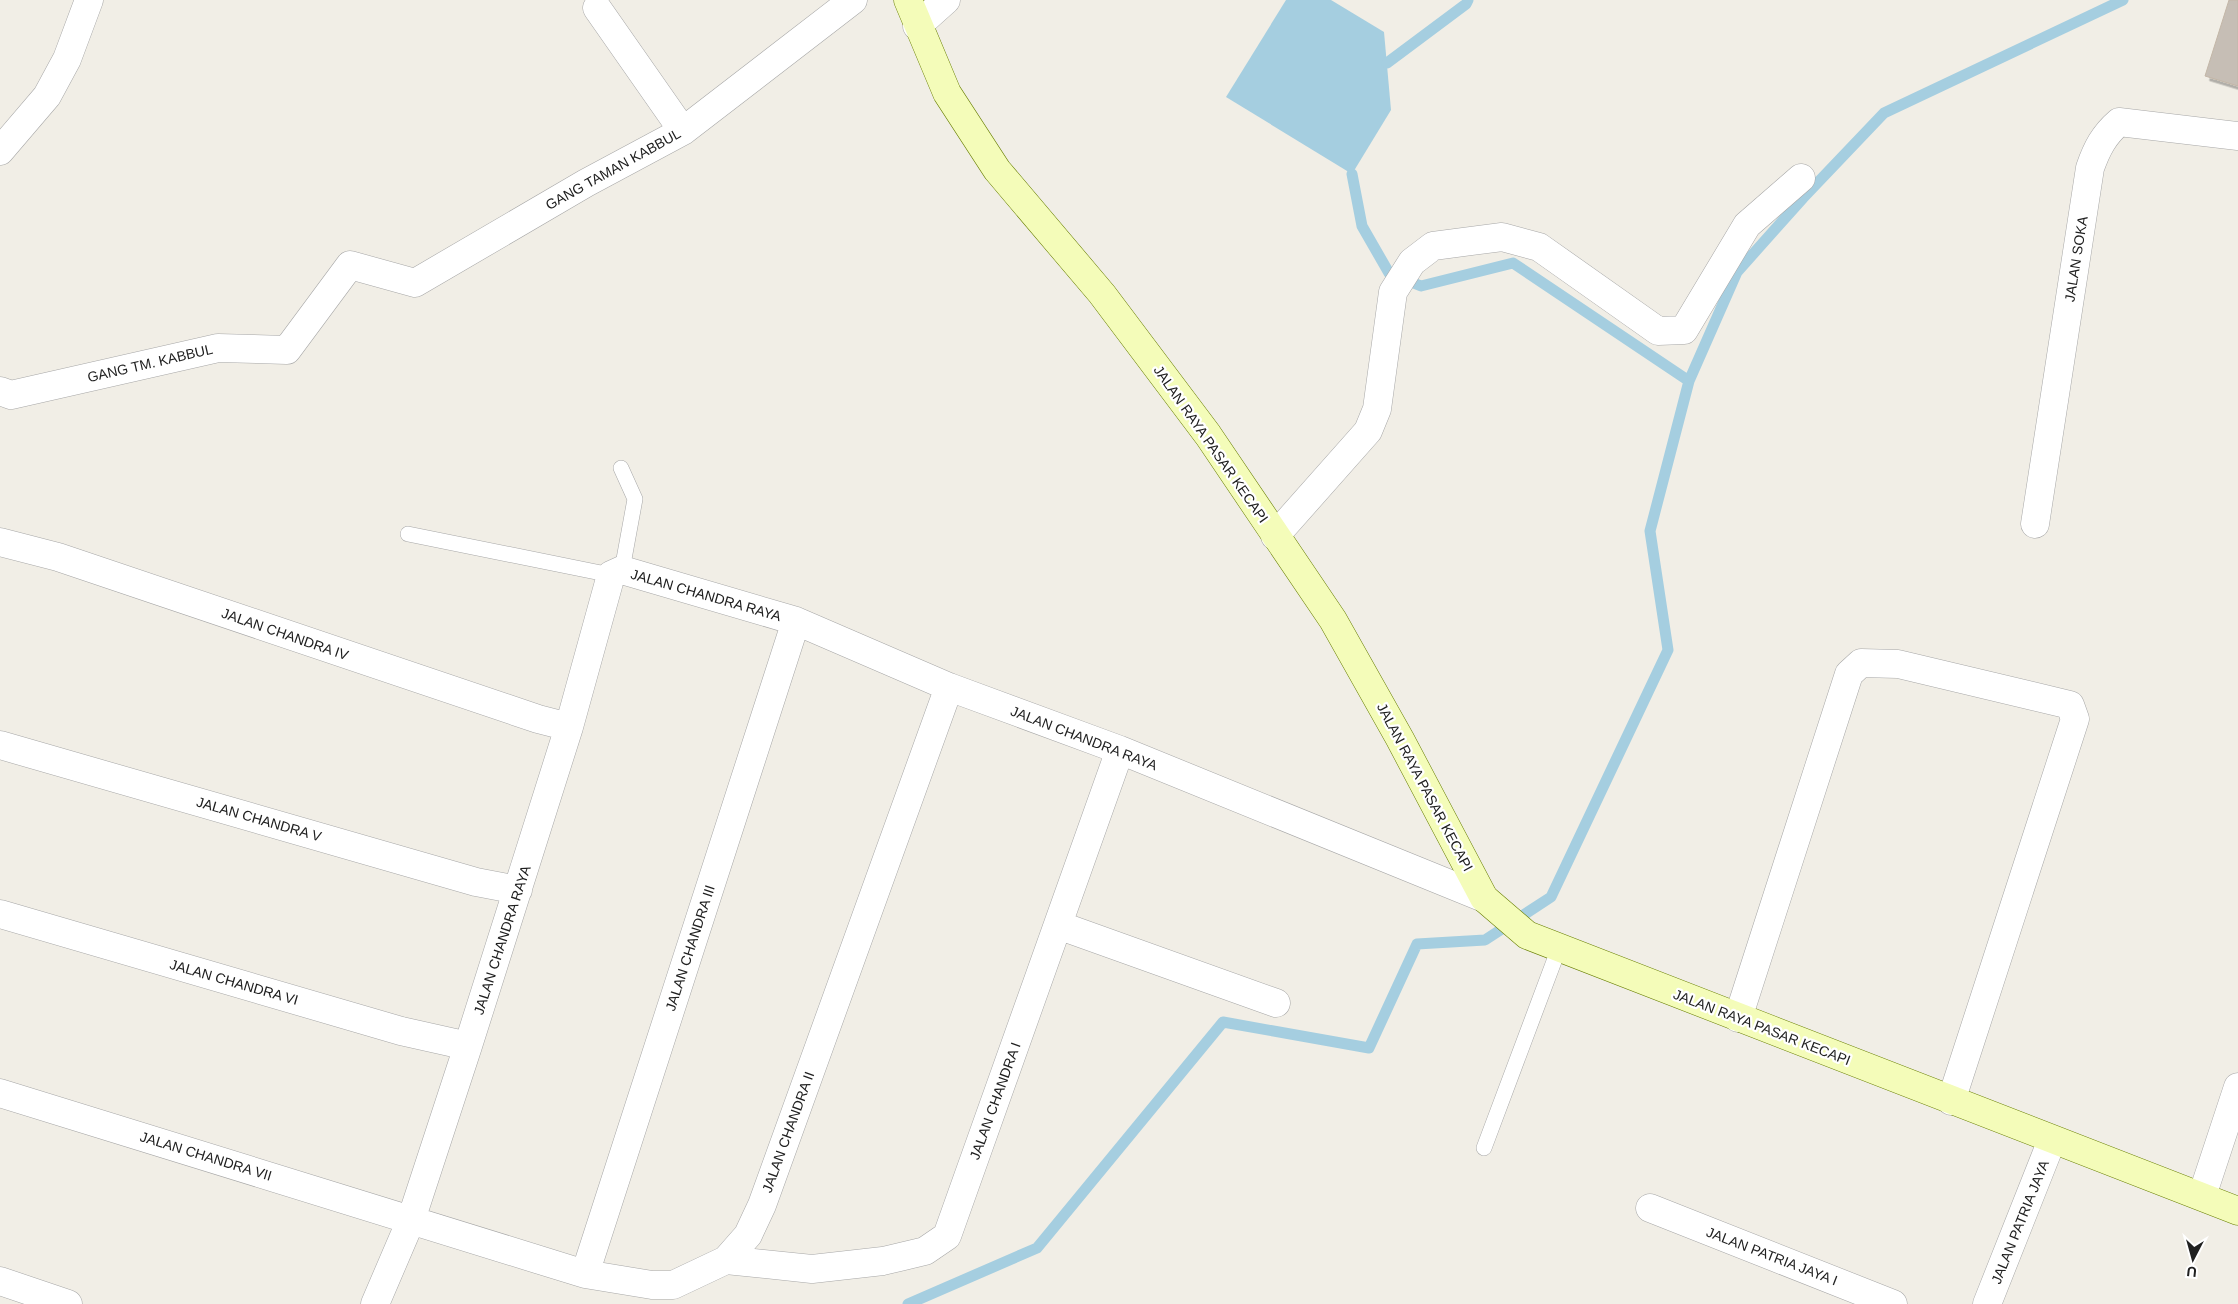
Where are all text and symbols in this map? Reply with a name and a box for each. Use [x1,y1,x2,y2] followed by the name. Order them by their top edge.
[543,125,684,213] street label: GANG TAMAN KABBUL
[2061,214,2091,303] street label: JALAN SOKA
[86,341,214,385] street label: GANG TM. KABBUL
[1150,362,1272,526] street label: JALAN RAYA PASAR KECAPI
[629,566,784,624] street label: JALAN CHANDRA RAYA
[219,605,351,663] street label: JALAN CHANDRA IV
[1374,700,1476,874] street label: JALAN RAYA PASAR KECAPI
[1008,703,1160,774] street label: JALAN CHANDRA RAYA
[195,794,324,845] street label: JALAN CHANDRA V
[470,863,534,1017] street label: JALAN CHANDRA RAYA
[662,883,718,1013] street label: JALAN CHANDRA III
[168,956,300,1008] street label: JALAN CHANDRA VI
[1671,986,1853,1068] street label: JALAN RAYA PASAR KECAPI
[966,1040,1024,1162] street label: JALAN CHANDRA I
[759,1069,817,1195] street label: JALAN CHANDRA II
[138,1128,274,1184] street label: JALAN CHANDRA VII
[1988,1157,2052,1286] street label: JALAN PATRIA JAYA
[1704,1224,1840,1288] street label: JALAN PATRIA JAYA I
[2168,1234,2218,1284] north arrow
[2186,1263,2198,1280] text: U

